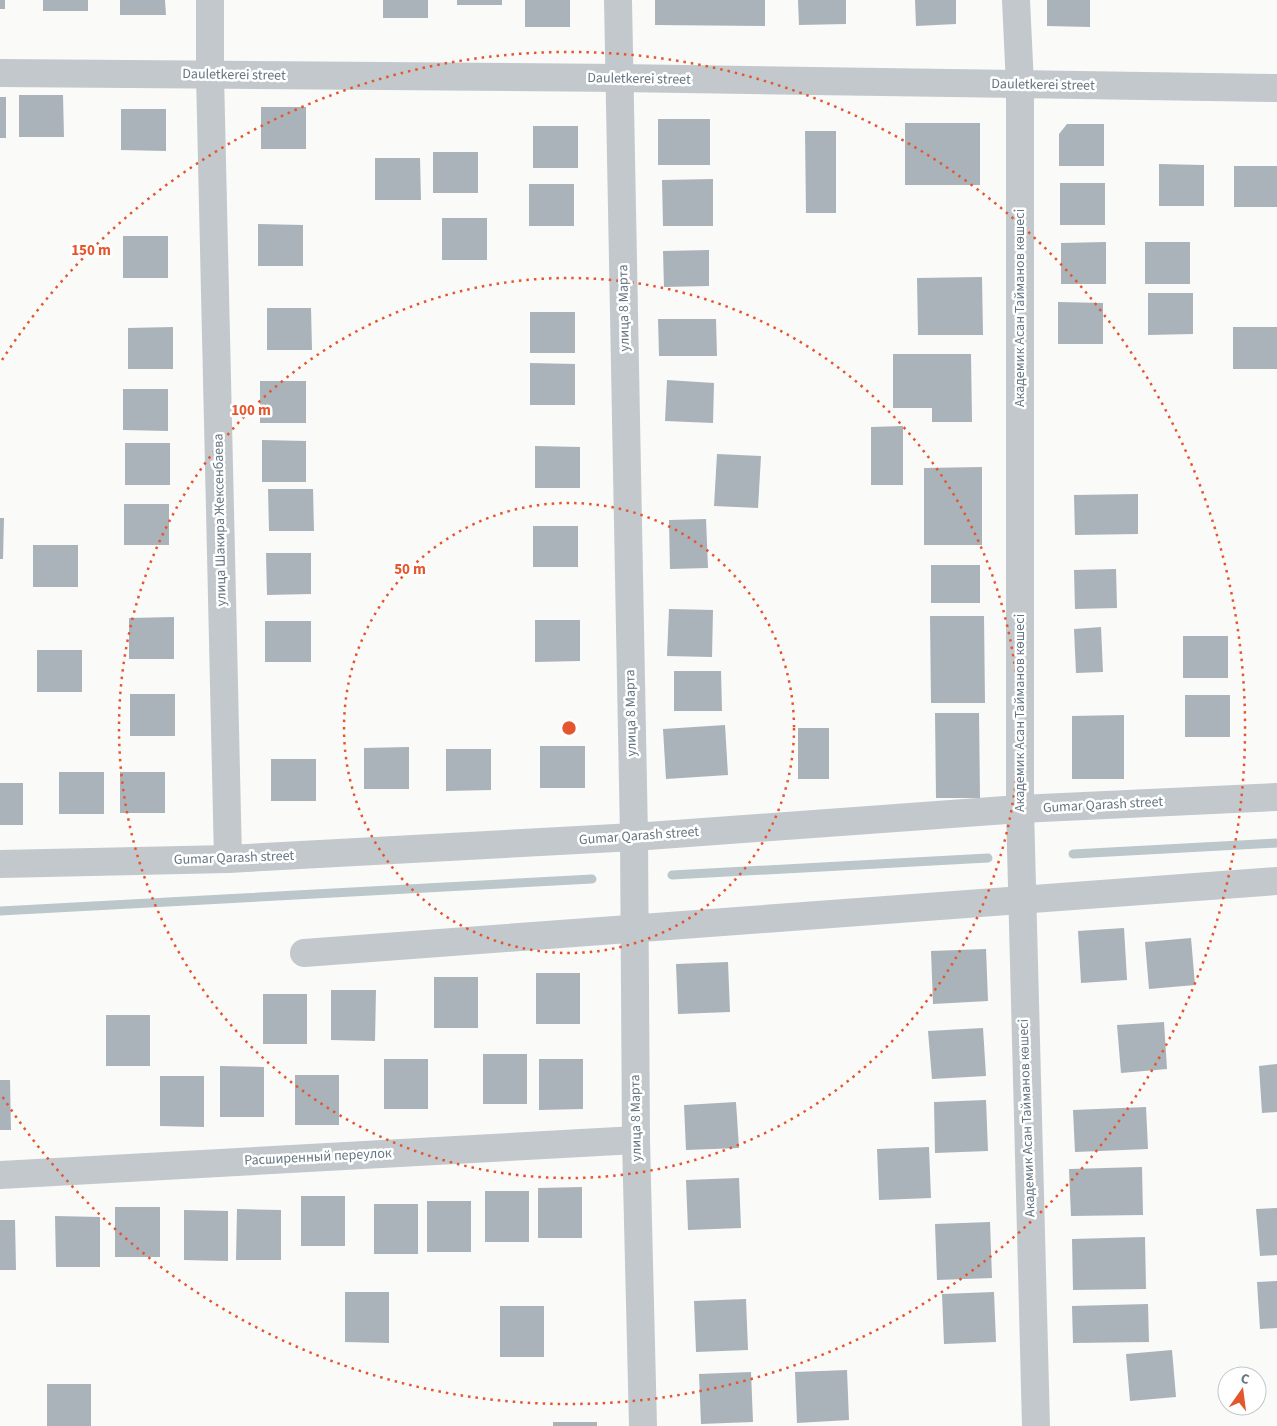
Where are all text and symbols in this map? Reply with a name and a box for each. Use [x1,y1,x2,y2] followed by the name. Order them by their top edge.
[182,64,286,86] street label: Dauletkerei street
[587,68,691,90] street label: Dauletkerei street
[991,74,1095,96] street label: Dauletkerei street
[1010,209,1030,407] street label: Академик Асан Тайманов көшесі
[71,240,111,261] text: 150 m
[613,264,635,352] street label: улица 8 Марта
[231,400,271,421] text: 100 m
[208,433,232,607] street label: улица Шакира Жексенбаева
[394,559,426,580] text: 50 m
[1010,614,1030,812] street label: Академик Асан Тайманов көшесі
[620,669,642,757] street label: улица 8 Марта
[560,719,578,737] centre of rings
[1042,792,1164,818] street label: Gumar Qarash street
[578,822,700,850] street label: Gumar Qarash street
[174,846,295,870] street label: Gumar Qarash street
[1014,1019,1040,1217] street label: Академик Асан Тайманов көшесі
[625,1074,647,1162] street label: улица 8 Марта
[244,1143,392,1171] street label: Расширенный переулок
[1217,1366,1267,1416] north arrow
[1239,1369,1251,1390] text: С

